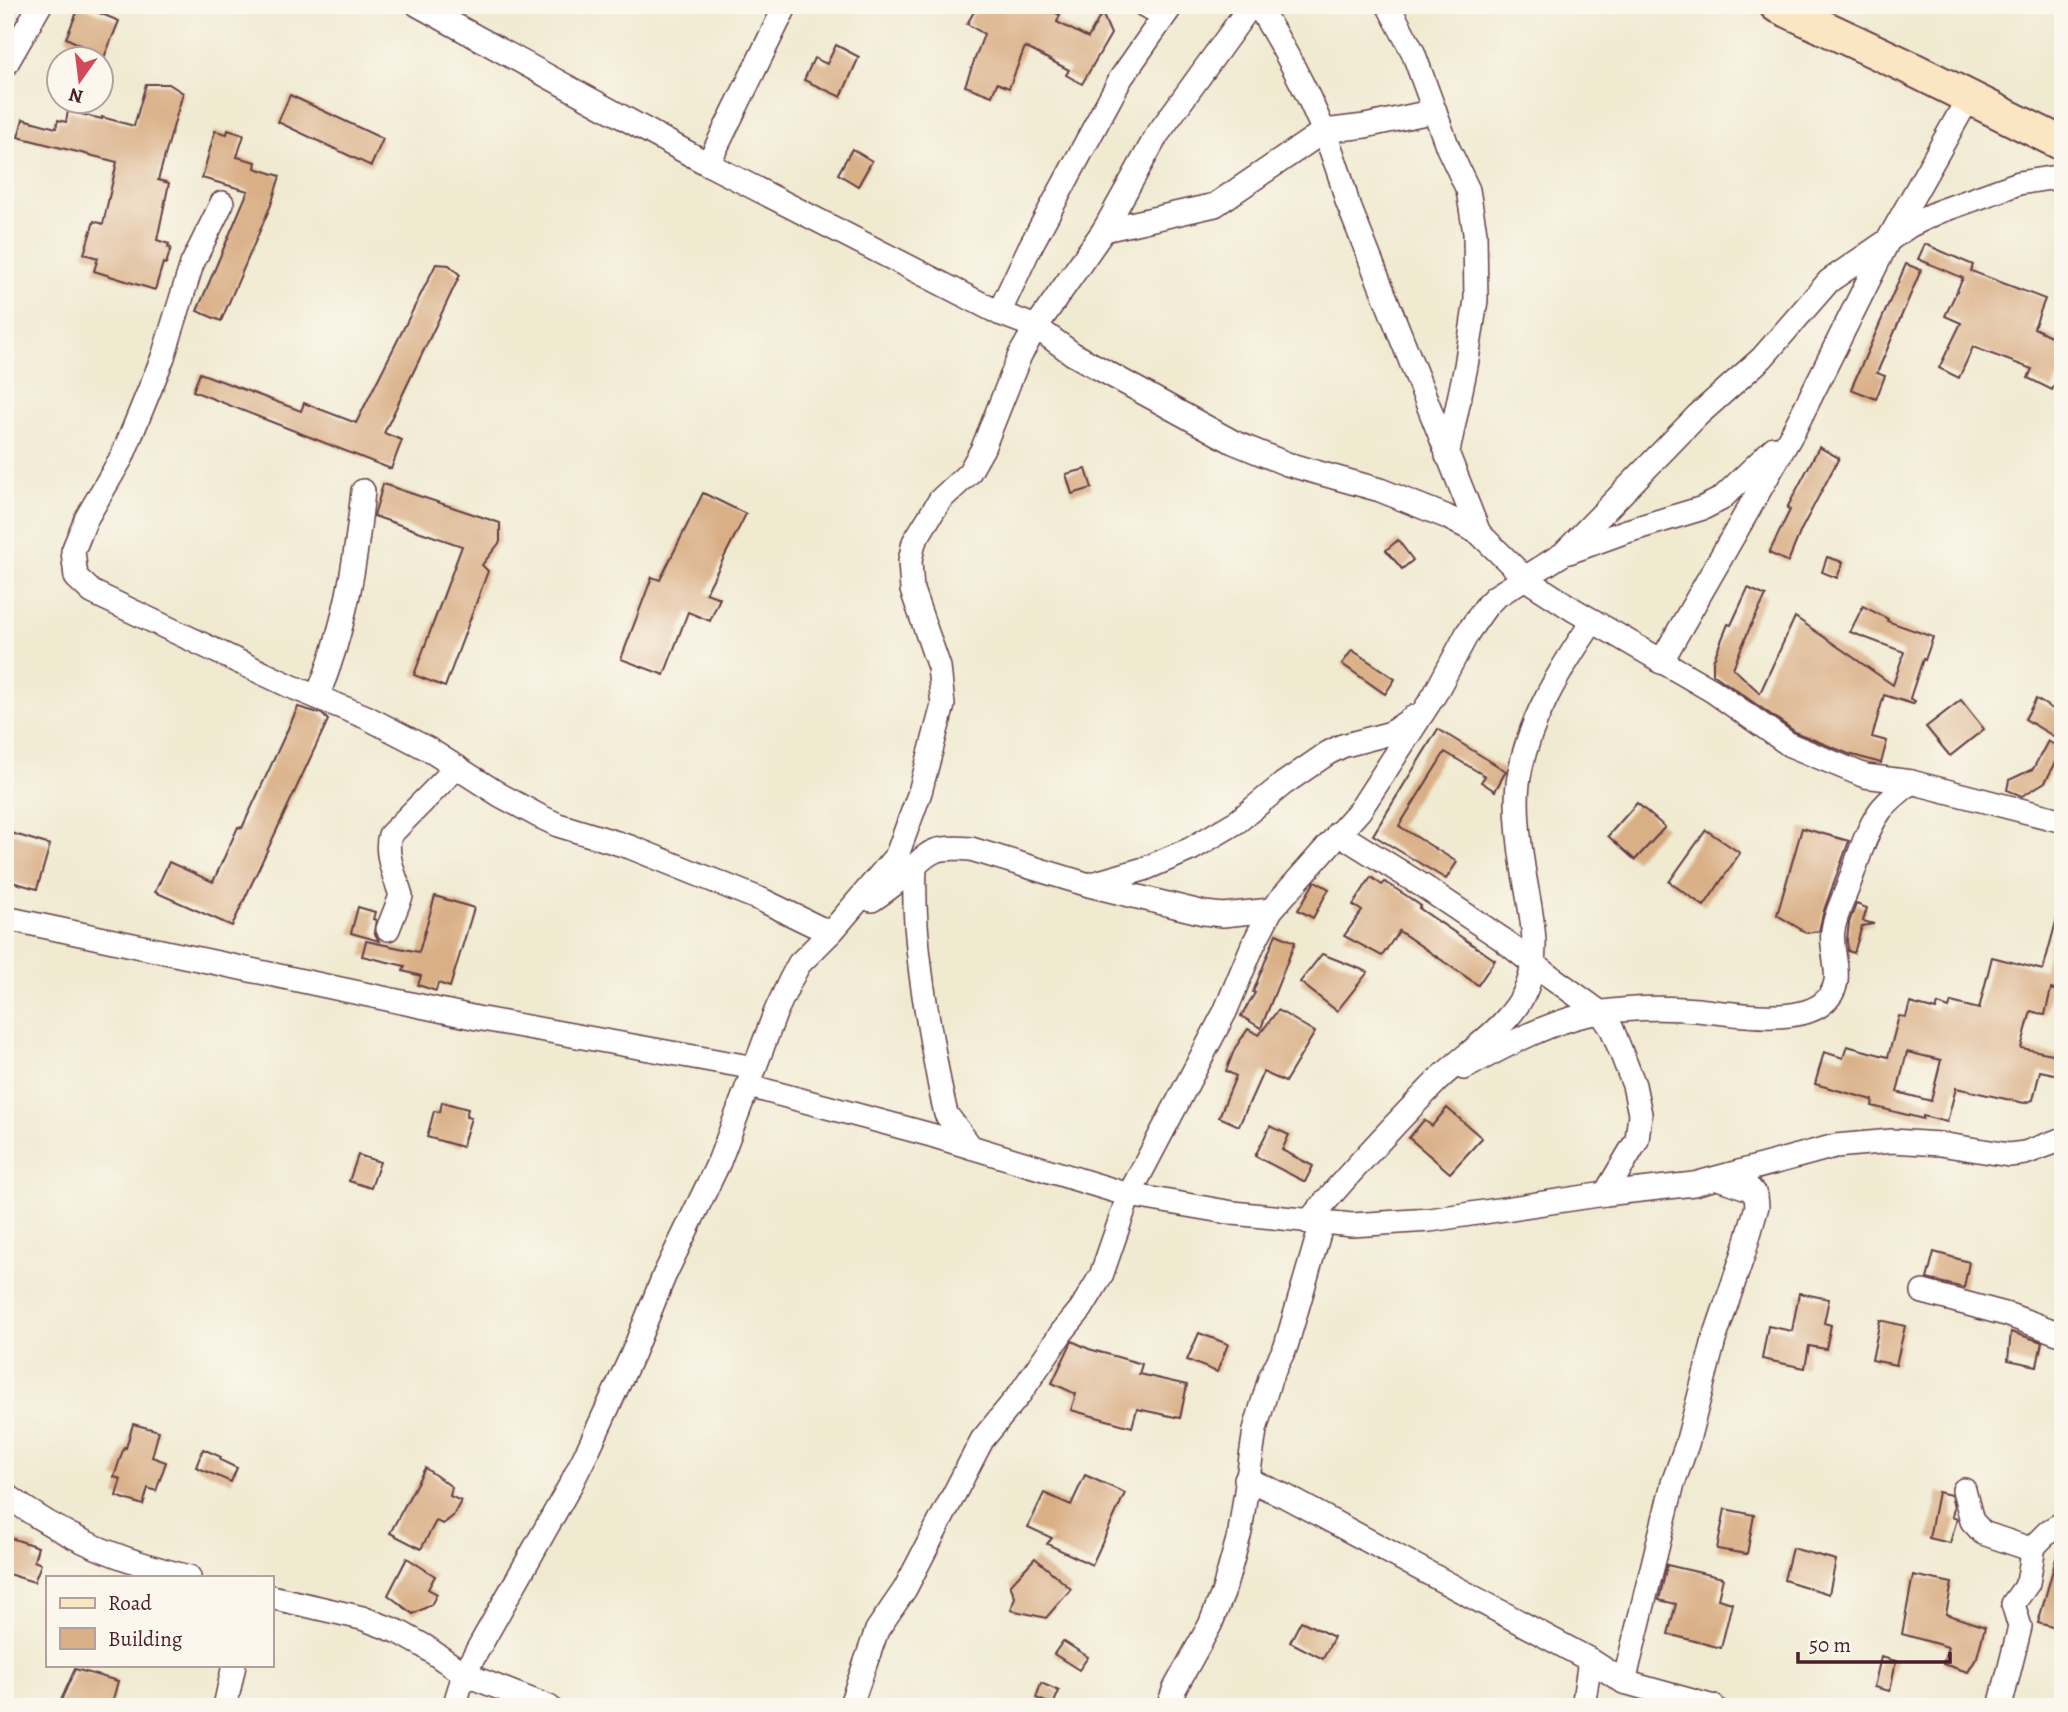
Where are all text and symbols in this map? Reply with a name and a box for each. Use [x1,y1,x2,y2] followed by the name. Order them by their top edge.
[46,46,116,116] north arrow
[66,81,86,110] text: N
[46,1576,273,1666] legend
[108,1589,152,1617] text: Road
[1798,1621,1951,1665] scale bar
[108,1625,183,1653] text: Building
[1809,1631,1851,1659] text: 50 m

